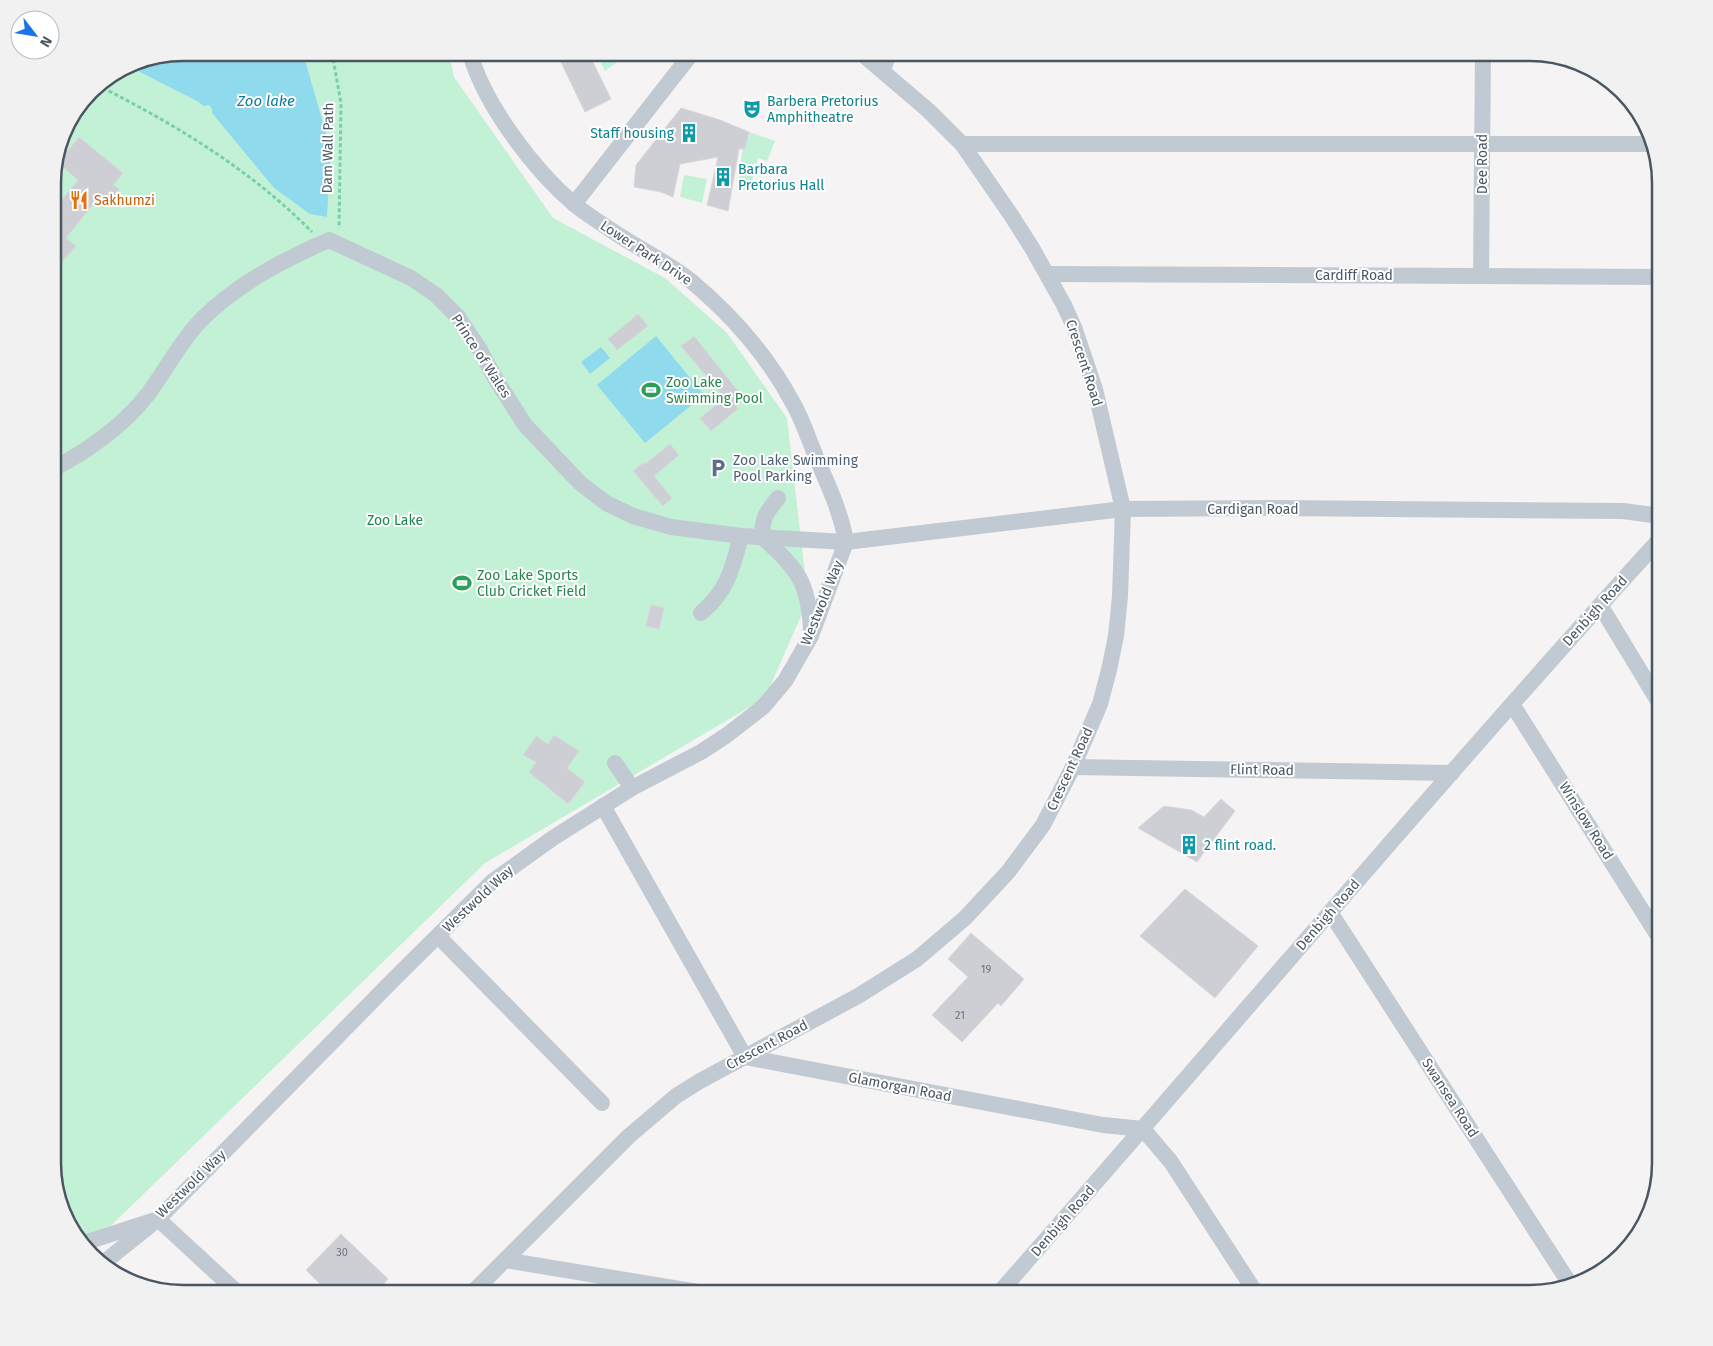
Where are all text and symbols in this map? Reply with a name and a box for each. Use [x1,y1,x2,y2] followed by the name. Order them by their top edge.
[10,10,60,60] north arrow
[36,33,55,50] text: N
[236,92,295,110] water label: Zoo lake
[767,93,879,126] place label: Barbera Pretorius Amphitheatre
[741,98,763,120] theatre icon: Barbera Pretorius Amphitheatre
[319,102,337,194] street label: Dam Wall Path
[678,122,700,144] building icon: Staff housing
[590,125,675,142] place label: Staff housing
[1474,134,1491,194] street label: Dee Road
[738,161,824,194] place label: Barbara Pretorius Hall
[712,166,734,188] building icon: Barbara Pretorius Hall
[68,189,90,211] restaurant icon: Sakhumzi
[94,192,155,209] place label: Sakhumzi
[597,217,695,289] street label: Lower Park Drive
[1315,267,1393,284] street label: Cardiff Road
[448,311,515,402] street label: Prince of Wales
[1062,318,1106,408] street label: Crescent Road
[666,374,763,407] place label: Zoo Lake Swimming Pool
[640,379,662,401] sports icon: Zoo Lake Swimming Pool
[733,452,859,485] place label: Zoo Lake Swimming Pool Parking
[707,457,729,479] parking icon: Zoo Lake Swimming Pool Parking
[1207,501,1299,518] street label: Cardigan Road
[367,512,423,529] park label: Zoo Lake
[797,558,847,648] street label: Westwold Way
[477,567,586,600] place label: Zoo Lake Sports Club Cricket Field
[451,572,473,594] sports icon: Zoo Lake Sports Club Cricket Field
[1559,572,1631,650] street label: Denbigh Road
[1043,725,1097,813] street label: Crescent Road
[1230,761,1294,779] street label: Flint Road
[1555,779,1617,863] street label: Winslow Road
[1178,834,1200,856] building icon: 2 flint road.
[1204,837,1276,854] place label: 2 flint road.
[439,862,517,936] street label: Westwold Way
[1293,876,1363,954] street label: Denbigh Road
[981,963,991,976] house number: 19
[955,1009,965,1022] house number: 21
[723,1016,811,1074] street label: Crescent Road
[1418,1055,1482,1141] street label: Swansea Road
[847,1069,953,1105] street label: Glamorgan Road
[153,1146,229,1222] street label: Westwold Way
[1028,1182,1098,1260] street label: Denbigh Road
[336,1246,348,1259] house number: 30

